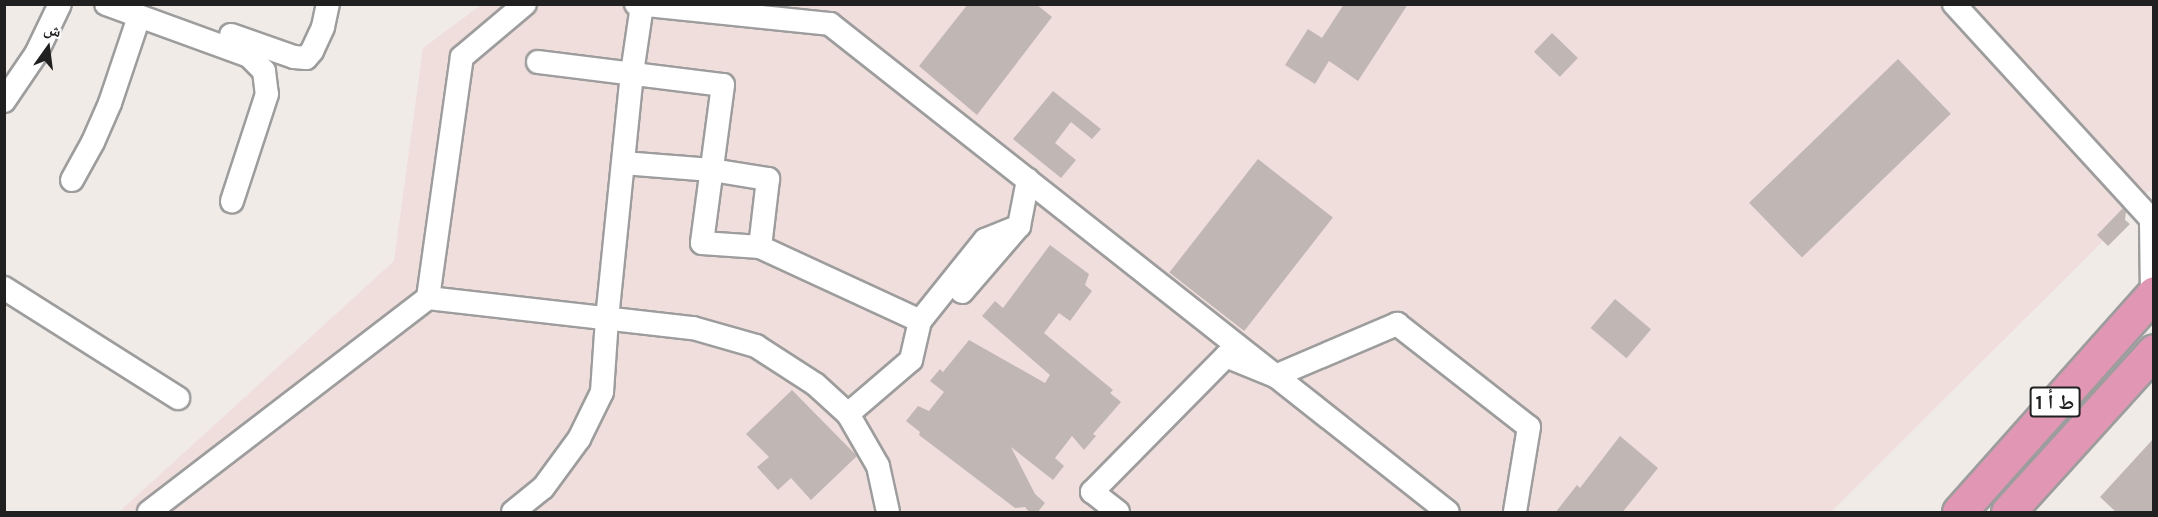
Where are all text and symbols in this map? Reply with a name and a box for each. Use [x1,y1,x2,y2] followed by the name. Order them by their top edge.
[18,18,78,78] north arrow
[42,19,63,41] text: ش
[2030,385,2080,419] road number: ط أ 1

